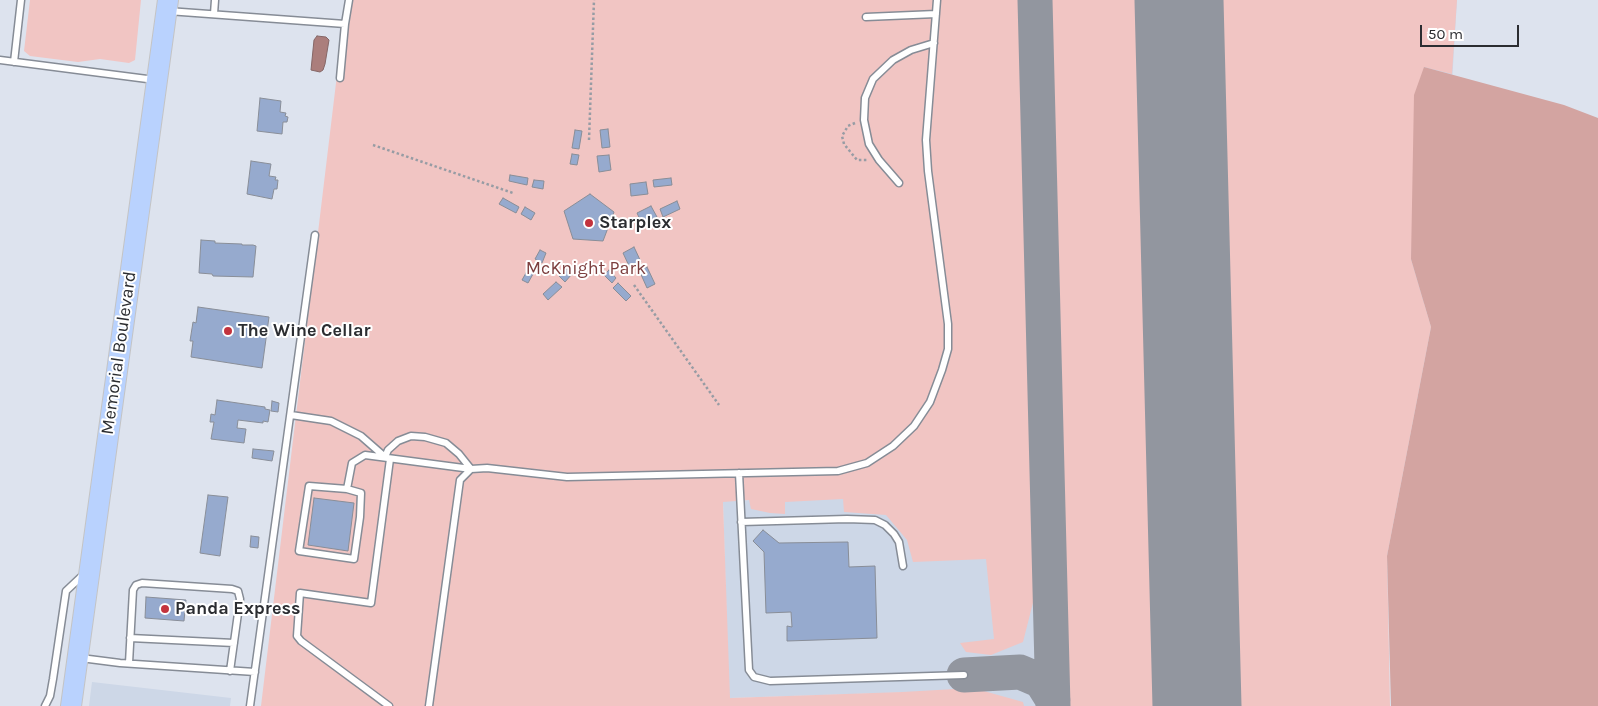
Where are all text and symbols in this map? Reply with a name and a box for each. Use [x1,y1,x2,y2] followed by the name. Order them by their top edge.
[1423,15,1522,47] scale bar
[1428,25,1463,43] text: 50 m
[599,212,671,234] place label: Starplex
[583,217,595,229] marker: Starplex
[526,258,646,280] park label: McKnight Park
[97,270,141,436] street label: Memorial Boulevard
[238,320,371,342] place label: The Wine Cellar
[222,325,234,337] marker: The Wine Cellar
[175,598,300,620] place label: Panda Express
[159,603,171,615] marker: Panda Express

